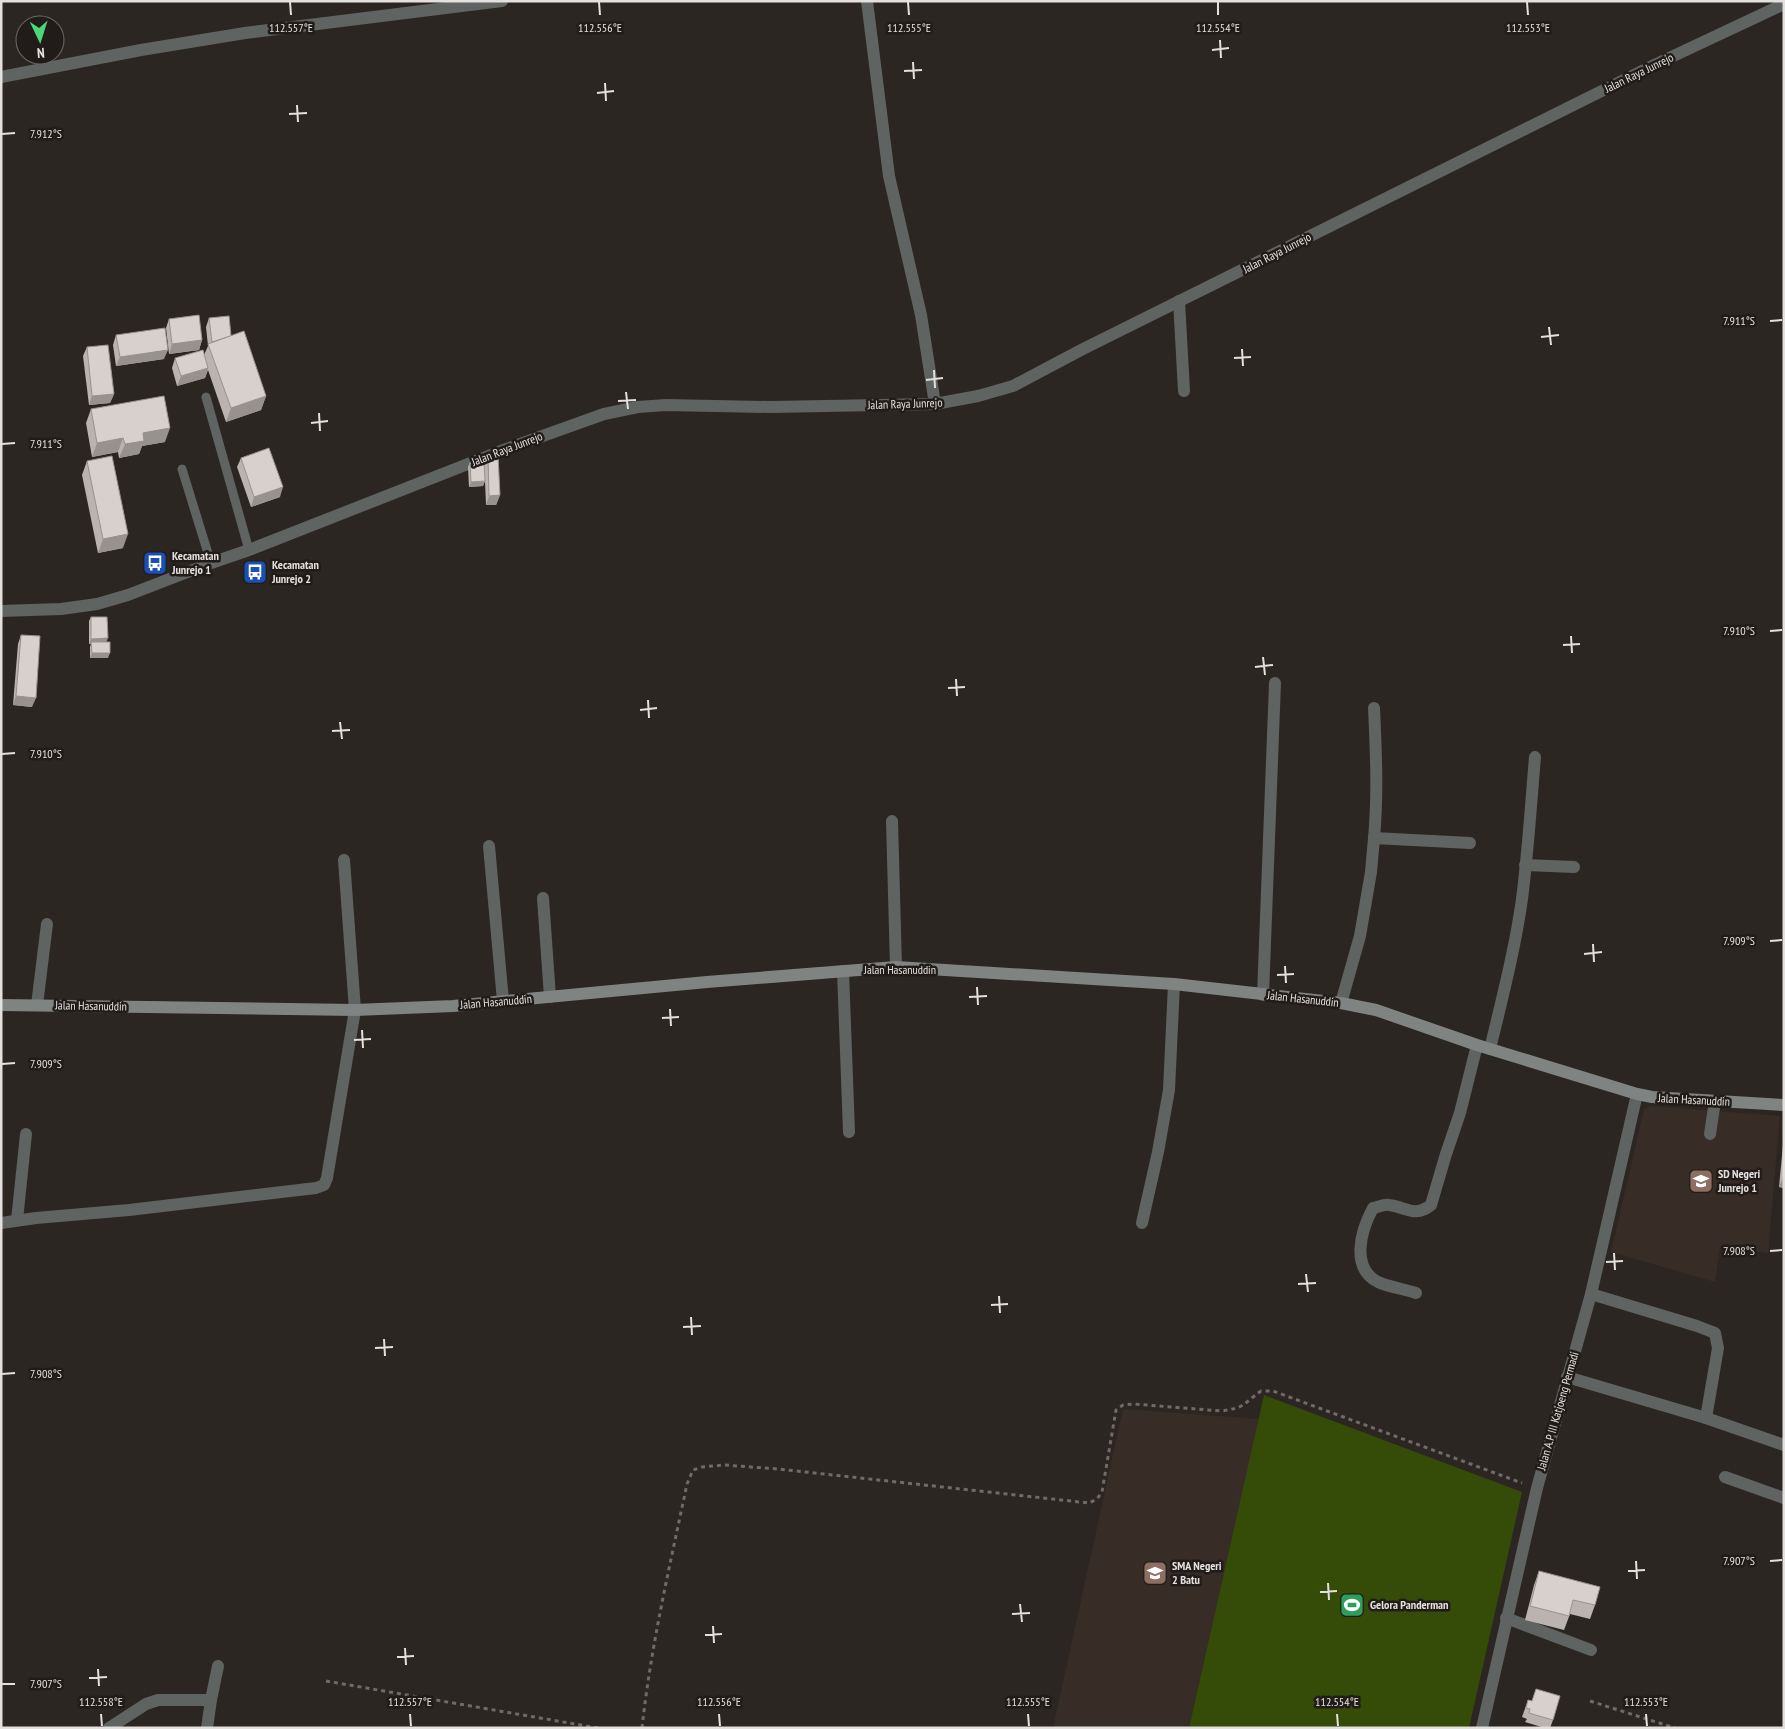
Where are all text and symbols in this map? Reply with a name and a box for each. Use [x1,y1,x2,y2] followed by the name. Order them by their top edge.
[15,15,65,65] north arrow
[269,20,313,35] text: 112.557°E
[578,20,622,35] text: 112.556°E
[887,20,931,35] text: 112.555°E
[1196,20,1240,35] text: 112.554°E
[1506,20,1550,35] text: 112.553°E
[37,44,45,62] text: N
[1601,49,1676,96] street label: Jalan Raya Junrejo
[30,126,62,141] text: 7.912°S
[1239,229,1314,277] street label: Jalan Raya Junrejo
[1723,313,1755,328] text: 7.911°S
[866,395,943,412] street label: Jalan Raya Junrejo
[468,428,544,469] street label: Jalan Raya Junrejo
[30,436,62,451] text: 7.911°S
[171,548,219,577] place label: Kecamatan Junrejo 1
[142,550,168,576] bus stop icon: Kecamatan Junrejo 1
[271,557,319,586] place label: Kecamatan Junrejo 2
[242,559,268,585] bus stop icon: Kecamatan Junrejo 2
[1723,623,1755,638] text: 7.910°S
[30,746,62,761] text: 7.910°S
[1723,933,1755,948] text: 7.909°S
[863,962,936,977] street label: Jalan Hasanuddin
[1266,987,1340,1010] street label: Jalan Hasanuddin
[458,991,532,1012] street label: Jalan Hasanuddin
[54,997,127,1014] street label: Jalan Hasanuddin
[30,1056,62,1071] text: 7.909°S
[1657,1090,1730,1109] street label: Jalan Hasanuddin
[1717,1166,1761,1195] place label: SD Negeri Junrejo 1
[1688,1168,1714,1194] school or university icon: SD Negeri Junrejo 1
[1723,1243,1755,1258] text: 7.908°S
[1533,1350,1582,1473] street label: Jalan A.P III Katjoeng Permadi
[30,1366,62,1381] text: 7.908°S
[1723,1553,1755,1568] text: 7.907°S
[1172,1558,1222,1587] place label: SMA Negeri 2 Batu
[1142,1560,1168,1586] school or university icon: SMA Negeri 2 Batu
[1339,1592,1365,1618] sports icon: Gelora Panderman
[1370,1597,1448,1612] place label: Gelora Panderman
[30,1676,62,1691] text: 7.907°S
[79,1694,123,1709] text: 112.558°E
[388,1694,432,1709] text: 112.557°E
[697,1694,741,1709] text: 112.556°E
[1006,1694,1050,1709] text: 112.555°E
[1315,1694,1359,1709] text: 112.554°E
[1624,1694,1668,1709] text: 112.553°E

